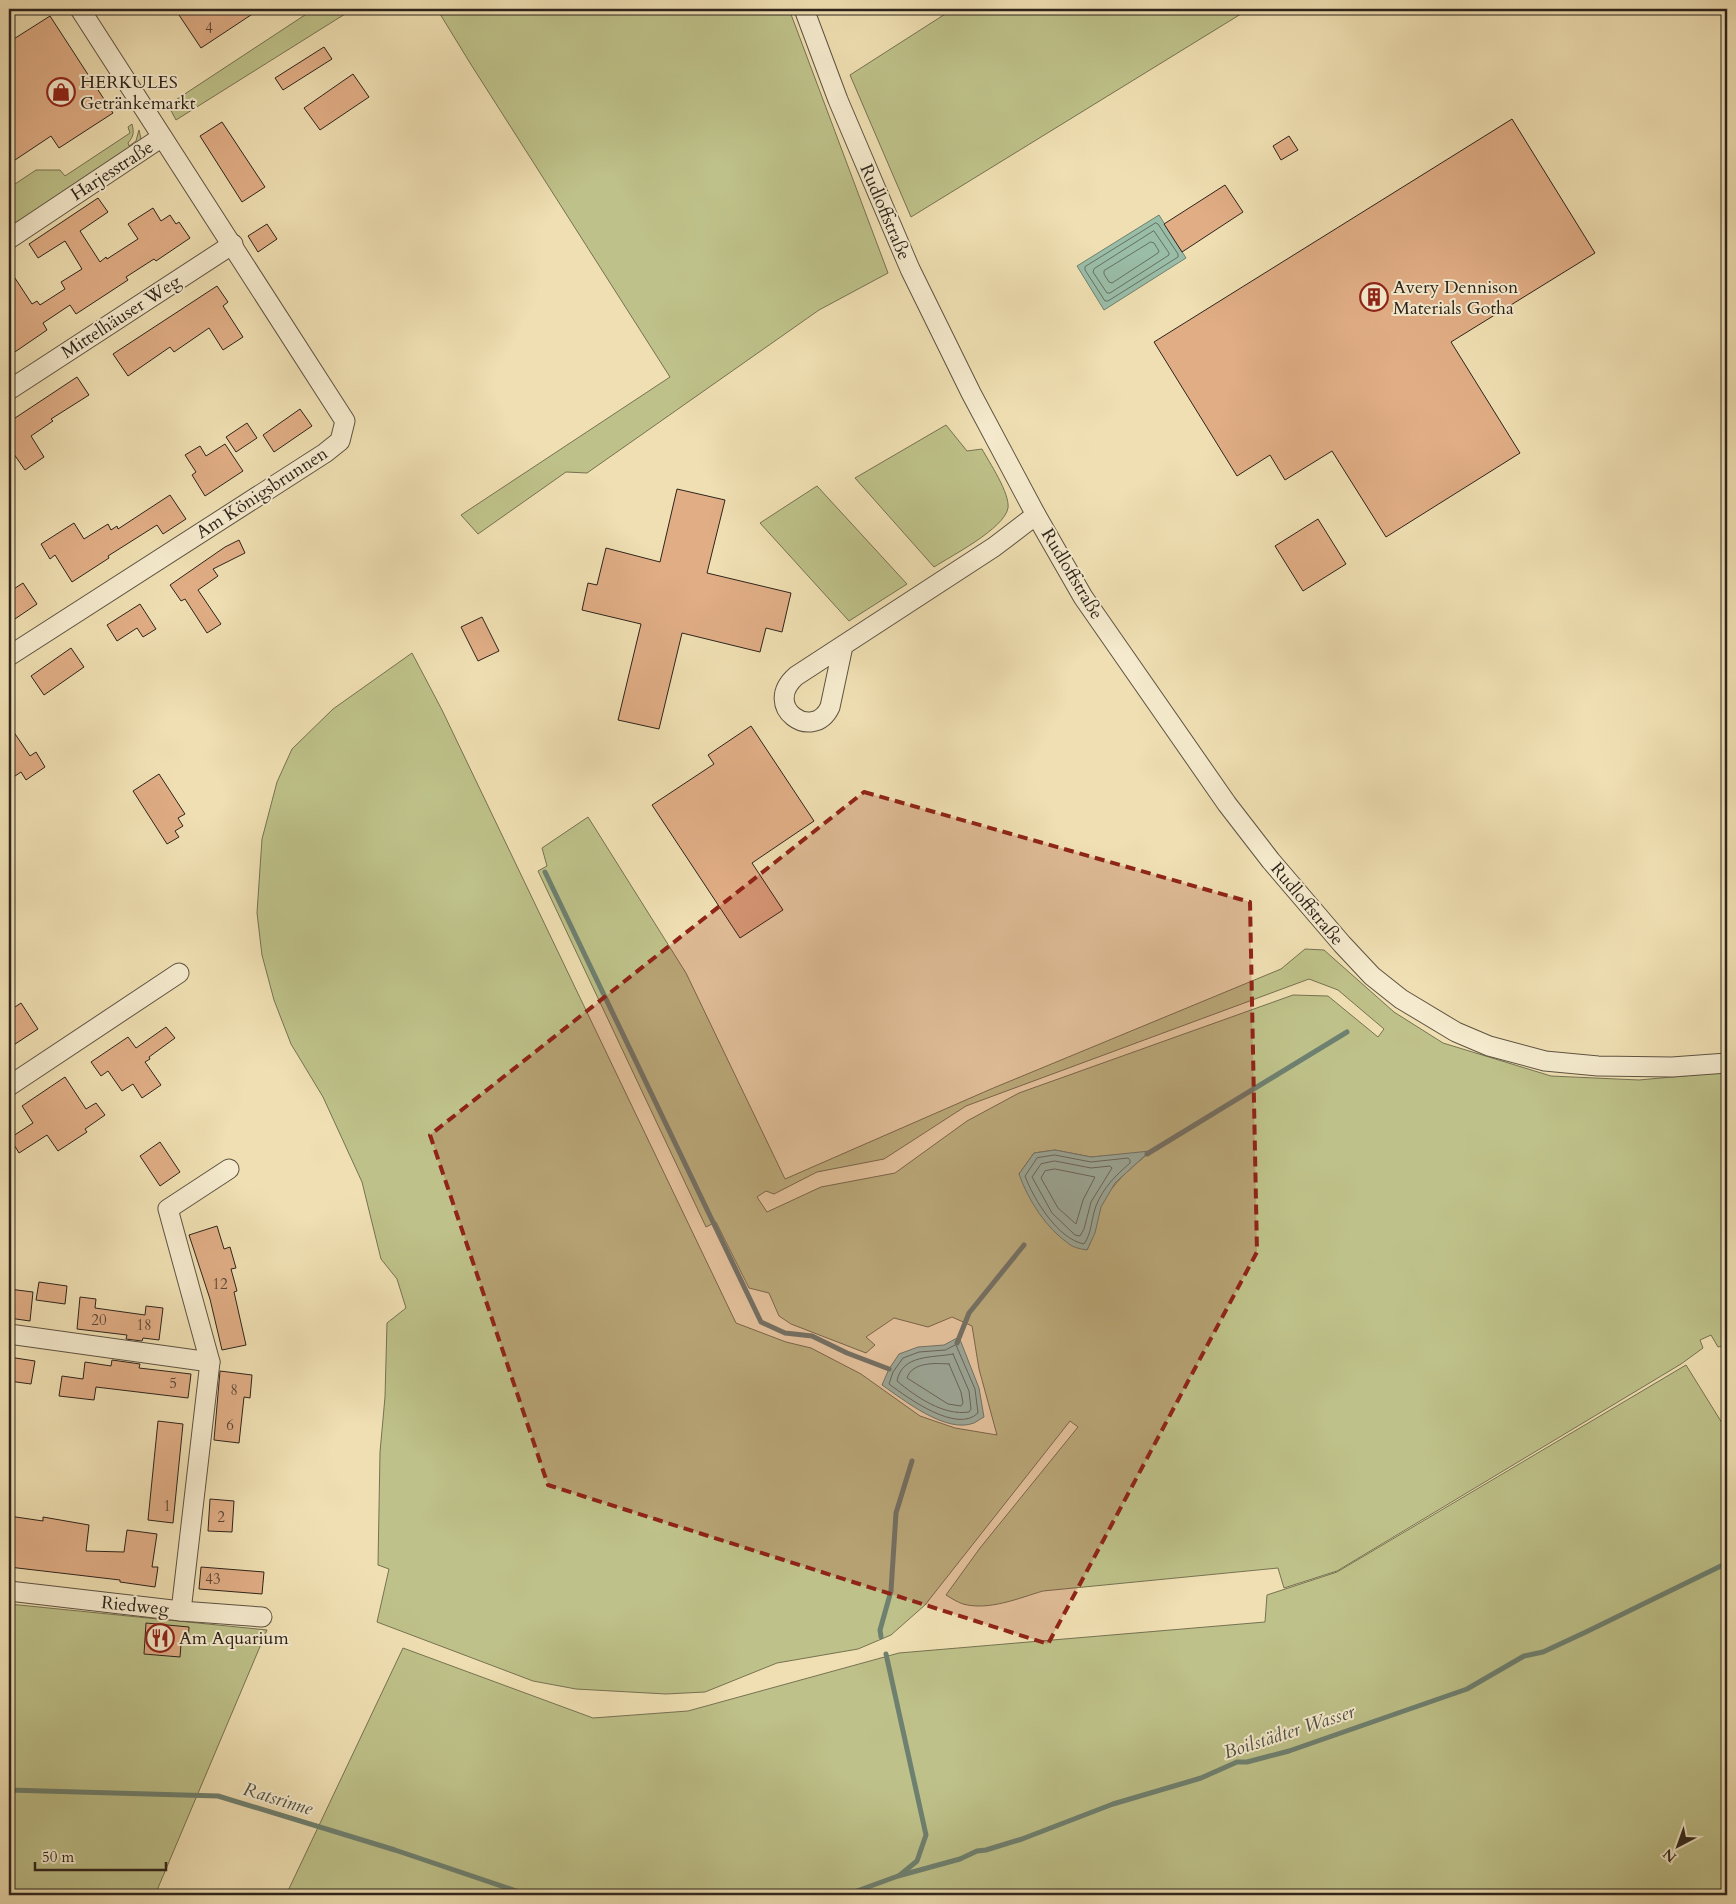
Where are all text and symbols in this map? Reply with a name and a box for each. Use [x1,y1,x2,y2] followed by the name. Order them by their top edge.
[205,18,213,38] house number: 4
[80,70,196,116] place label: HERKULES Getränkemarkt
[46,77,76,107] shop icon: HERKULES Getränkemarkt
[66,135,158,207] street label: Harjesstraße
[854,160,916,264] street label: Rudloffstraße
[57,269,186,365] street label: Mittelhäuser Weg
[1393,275,1519,321] place label: Avery Dennison Materials Gotha
[1359,282,1389,312] building icon: Avery Dennison Materials Gotha
[191,441,333,545] street label: Am Königsbrunnen
[1035,524,1109,624] street label: Rudloffstraße
[1265,857,1349,951] street label: Rudloffstraße
[212,1274,228,1294] house number: 12
[91,1310,107,1330] house number: 20
[136,1315,152,1335] house number: 18
[169,1373,177,1393] house number: 5
[230,1380,238,1400] house number: 8
[226,1415,234,1435] house number: 6
[163,1496,171,1516] house number: 1
[217,1507,225,1527] house number: 2
[205,1569,221,1589] house number: 43
[100,1590,171,1622] street label: Riedweg
[145,1623,175,1653] restaurant icon: Am Aquarium
[179,1626,289,1651] place label: Am Aquarium
[1220,1698,1359,1765] water label: Boilstädter Wasser
[240,1776,317,1822] water label: Ratsrinne
[1654,1822,1704,1872] north arrow
[35,1839,166,1871] scale bar
[1659,1844,1681,1867] text: N
[42,1847,74,1867] text: 50 m

